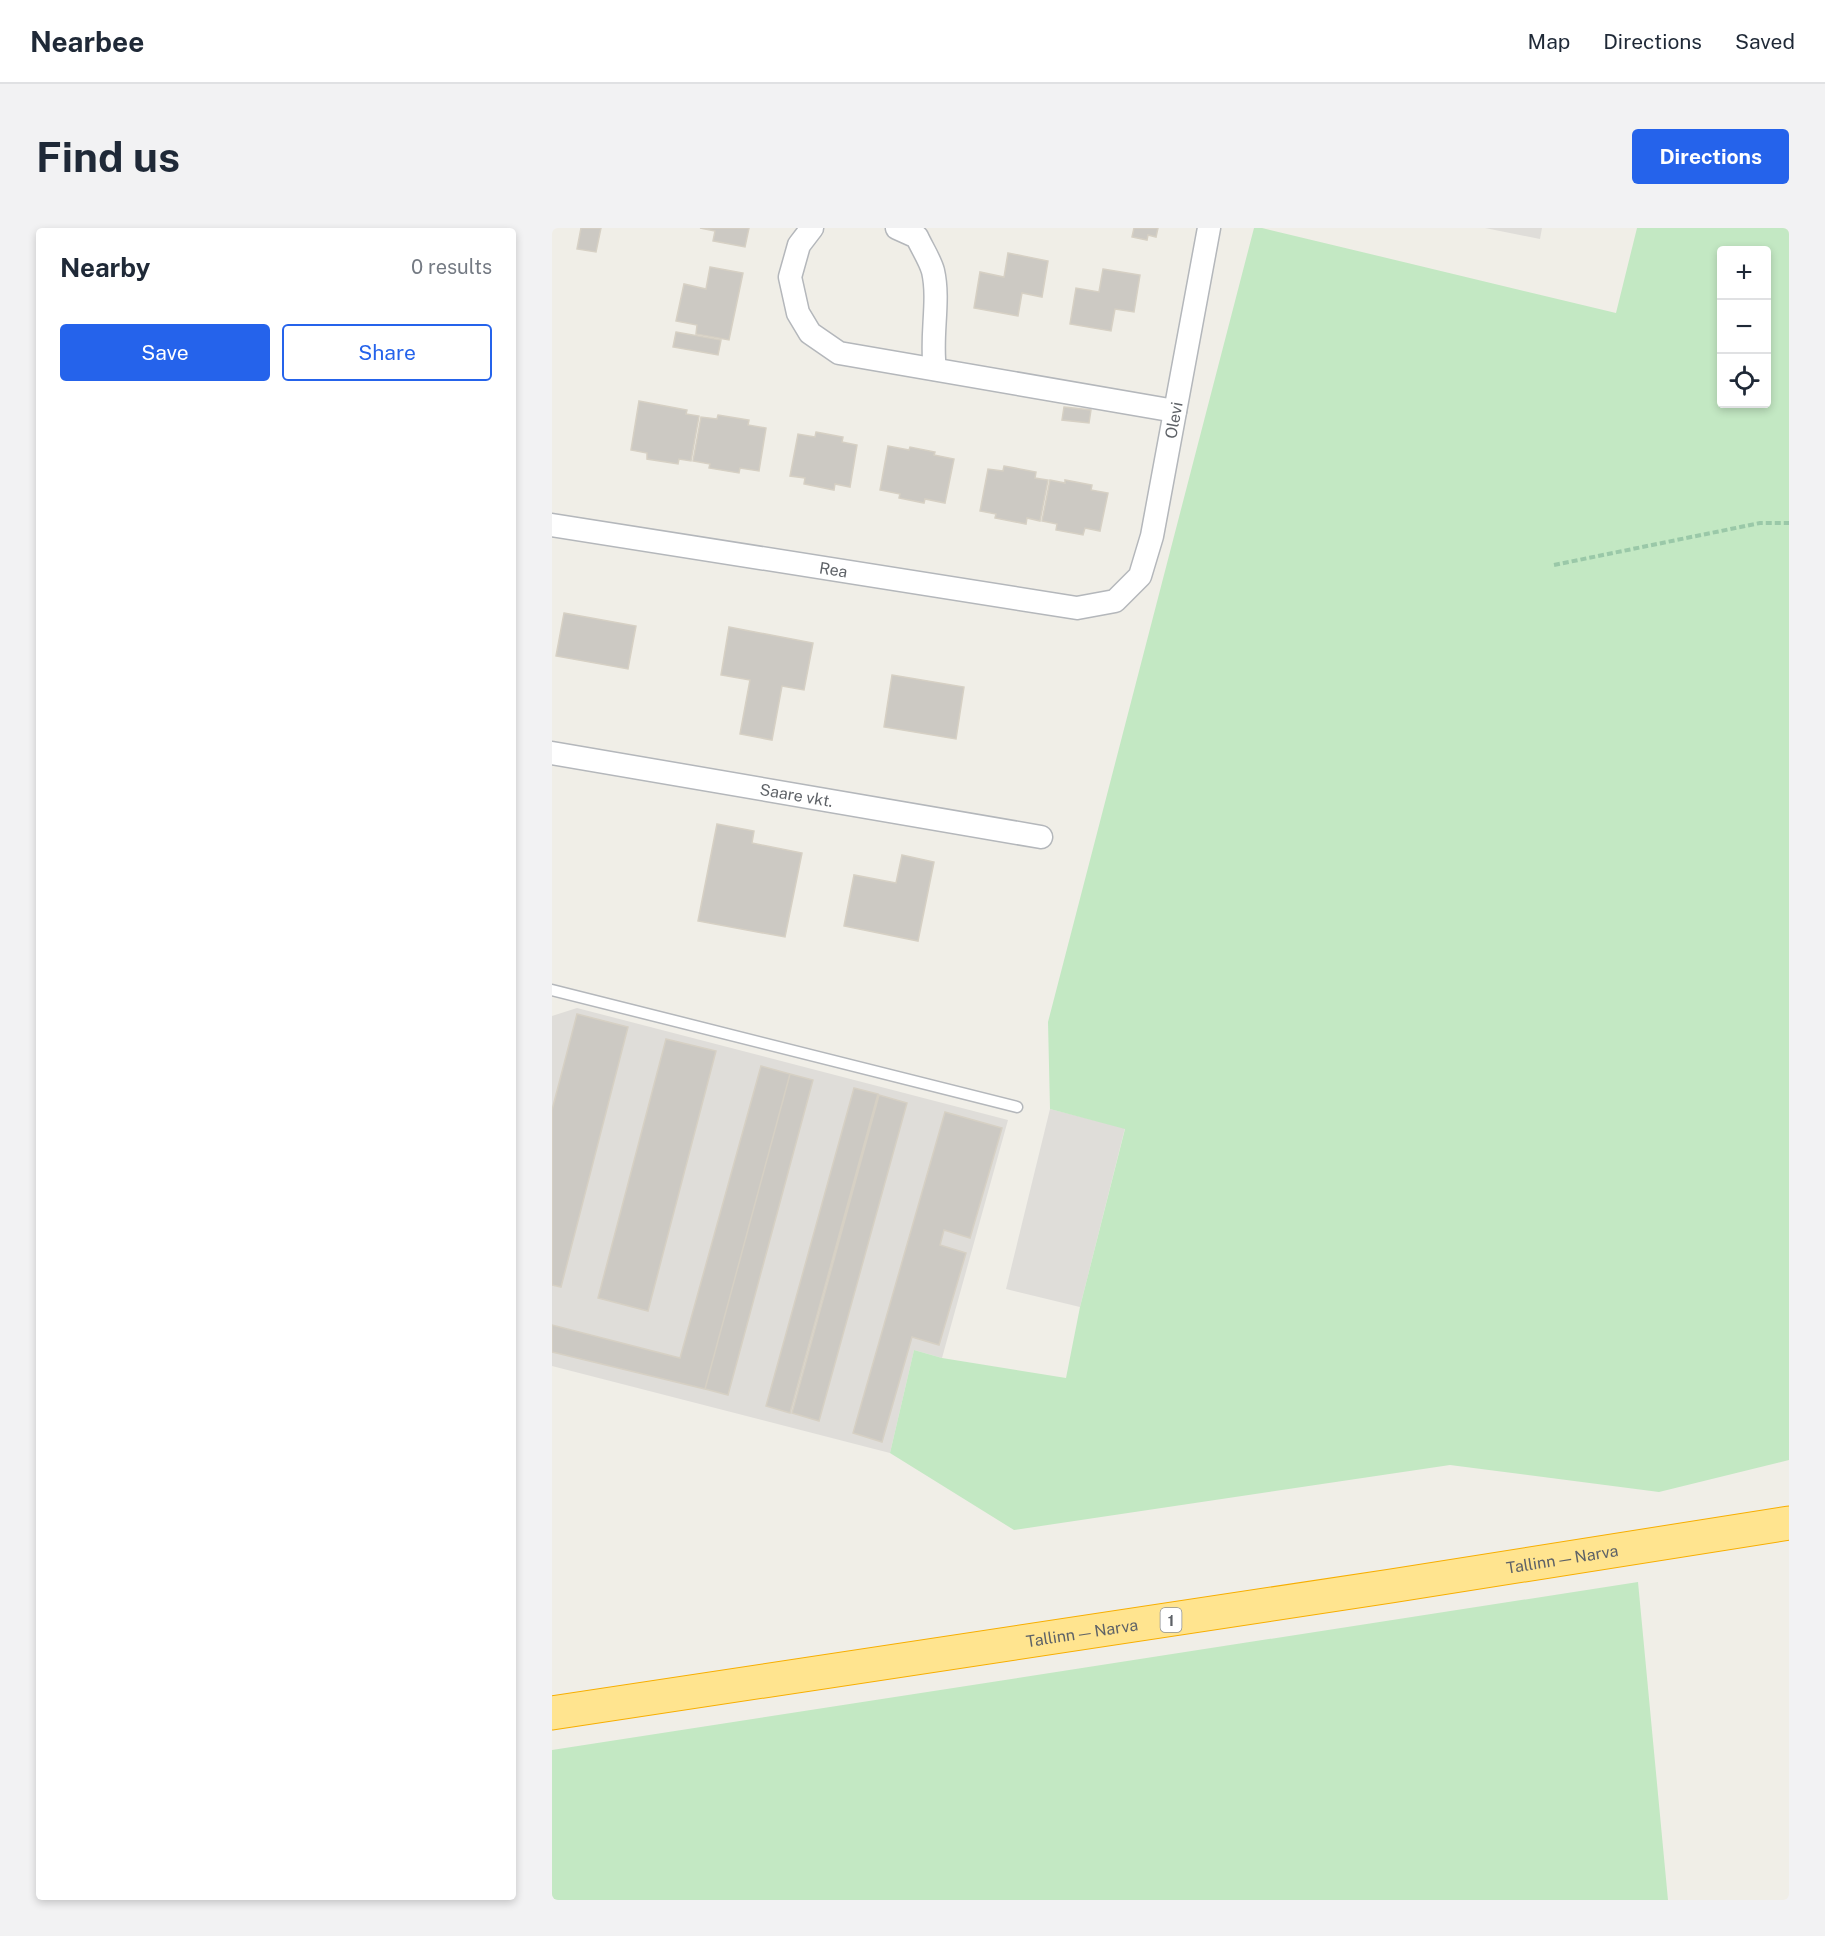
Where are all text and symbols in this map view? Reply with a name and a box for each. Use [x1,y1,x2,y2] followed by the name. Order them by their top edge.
[30,25,144,58] text: Nearbee
[1528,29,1570,54] text: Map
[1603,29,1702,54] text: Directions
[1735,29,1795,54] text: Saved
[1632,129,1789,184] button: Directions
[36,132,180,181] text: Find us
[1717,246,1771,408] map controls
[1717,246,1771,300] button: +
[60,252,150,283] text: Nearby
[411,255,492,279] text: 0 results
[1717,300,1771,354] button: −
[60,324,270,381] button: Save
[282,324,492,381] button: Share
[1717,354,1771,408] button: locate
[1161,400,1186,440] street label: Olevi
[818,558,849,581] street label: Rea
[758,779,834,811] street label: Saare vkt.
[1505,1541,1620,1577] street label: Tallinn — Narva
[1160,1608,1182,1632] road number: 1
[1025,1615,1139,1651] street label: Tallinn — Narva

